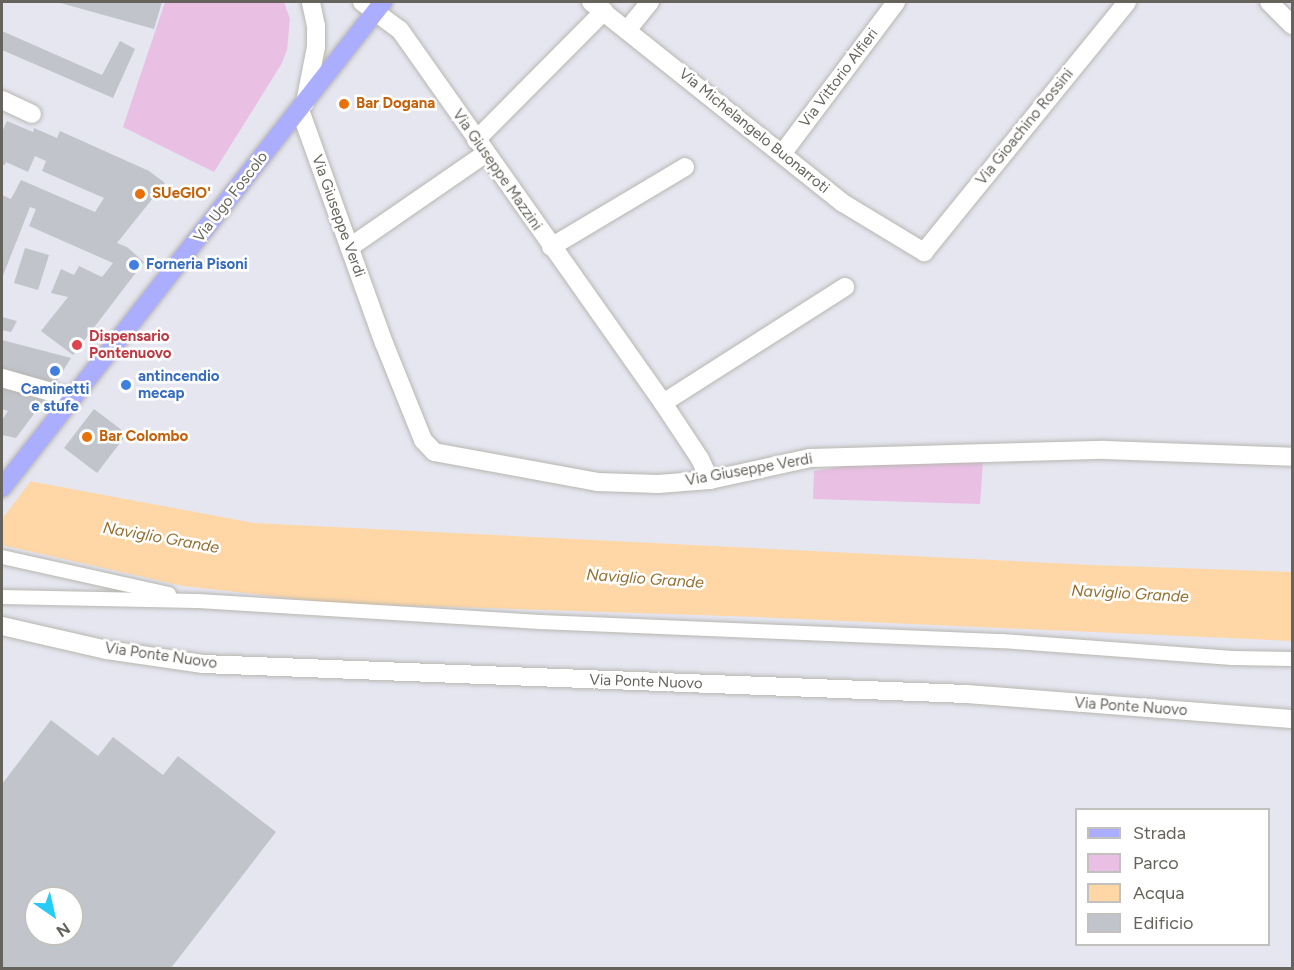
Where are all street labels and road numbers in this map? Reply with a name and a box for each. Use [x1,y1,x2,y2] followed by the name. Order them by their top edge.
[796,25,882,131] street label: Via Vittorio Alfieri
[675,65,833,197] street label: Via Michelangelo Buonarroti
[973,65,1077,189] street label: Via Gioachino Rossini
[448,106,546,234] street label: Via Giuseppe Mazzini
[190,148,272,246] street label: Via Ugo Foscolo
[308,152,368,280] street label: Via Giuseppe Verdi
[684,450,814,490] street label: Via Giuseppe Verdi
[104,639,218,673] street label: Via Ponte Nuovo
[589,671,703,693] street label: Via Ponte Nuovo
[1074,694,1188,720] street label: Via Ponte Nuovo

